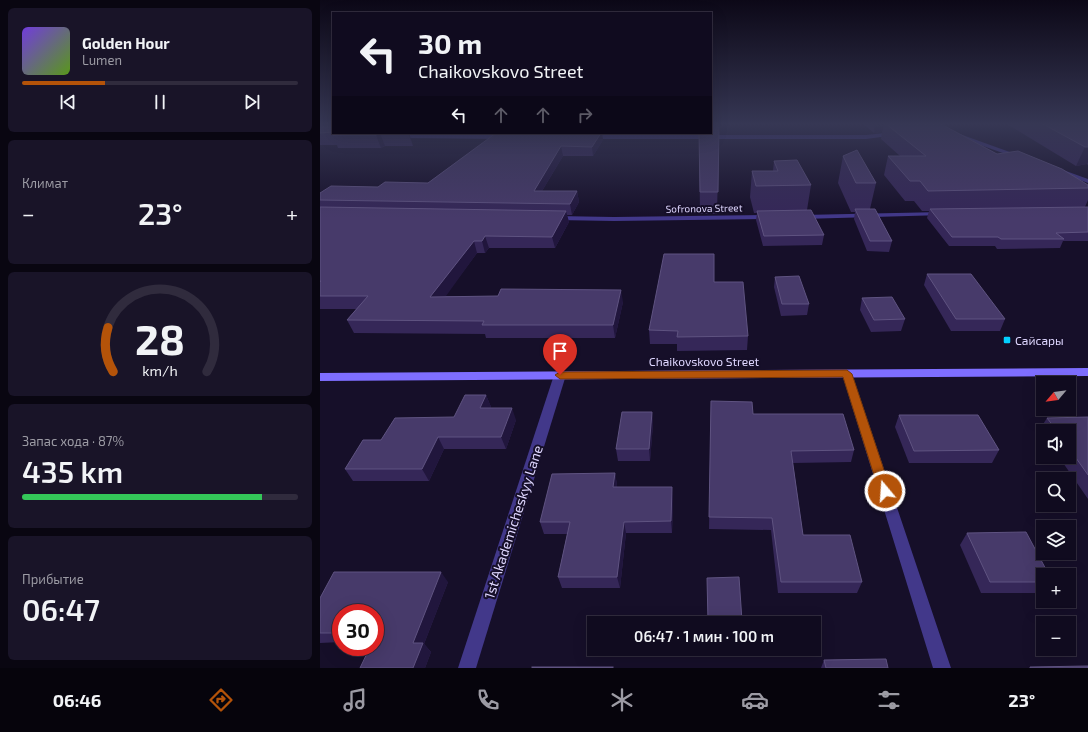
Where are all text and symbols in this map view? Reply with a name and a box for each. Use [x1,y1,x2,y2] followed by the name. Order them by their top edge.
[418,26,482,60] text: 30 m
[352,28,404,80] icon: left
[82,34,170,52] text: Golden Hour
[82,52,122,68] text: Lumen
[418,60,583,82] text: Chaikovskovo Street
[57,91,79,113] icon: previous
[149,91,171,113] icon: pause
[241,91,263,113] icon: next
[448,104,470,126] icon: left
[490,104,512,126] icon: ahead
[532,104,554,126] icon: ahead
[574,104,596,126] icon: right
[22,175,68,191] text: Климат
[138,195,183,231] text: 23°
[22,200,35,226] text: −
[286,200,298,226] text: +
[665,201,743,215] street label: Sofronova Street
[135,313,185,363] text: 28
[1015,333,1064,347] place label: Сайсары
[543,334,577,375] pin
[1002,335,1012,345] marker: Сайсары
[549,340,571,362] icon: arrive
[649,354,760,368] street label: Chaikovskovo Street
[142,362,178,379] text: km/h
[1036,376,1076,416] north arrow
[1036,376,1076,656] map controls
[1036,424,1076,464] button: sound
[22,433,124,449] text: Запас хода · 87%
[480,443,546,601] street label: 1st Akademicheskyy Lane
[22,453,123,489] text: 435 km
[864,470,906,512] position arrow
[1036,472,1076,512] button: search
[1036,520,1076,560] button: layers
[1036,568,1076,608] button: +
[22,571,84,587] text: Прибытие
[22,591,100,627] text: 06:47
[332,604,384,656] speed limit sign: 30
[1036,616,1076,656] button: −
[634,627,774,645] text: 06:47 · 1 мин · 100 m
[207,686,235,714] icon: directions
[341,686,369,714] icon: music
[474,686,502,714] icon: phone
[608,686,636,714] icon: climate
[741,686,769,714] icon: car
[875,686,903,714] icon: filters
[53,689,101,711] text: 06:46
[1008,689,1035,711] text: 23°

